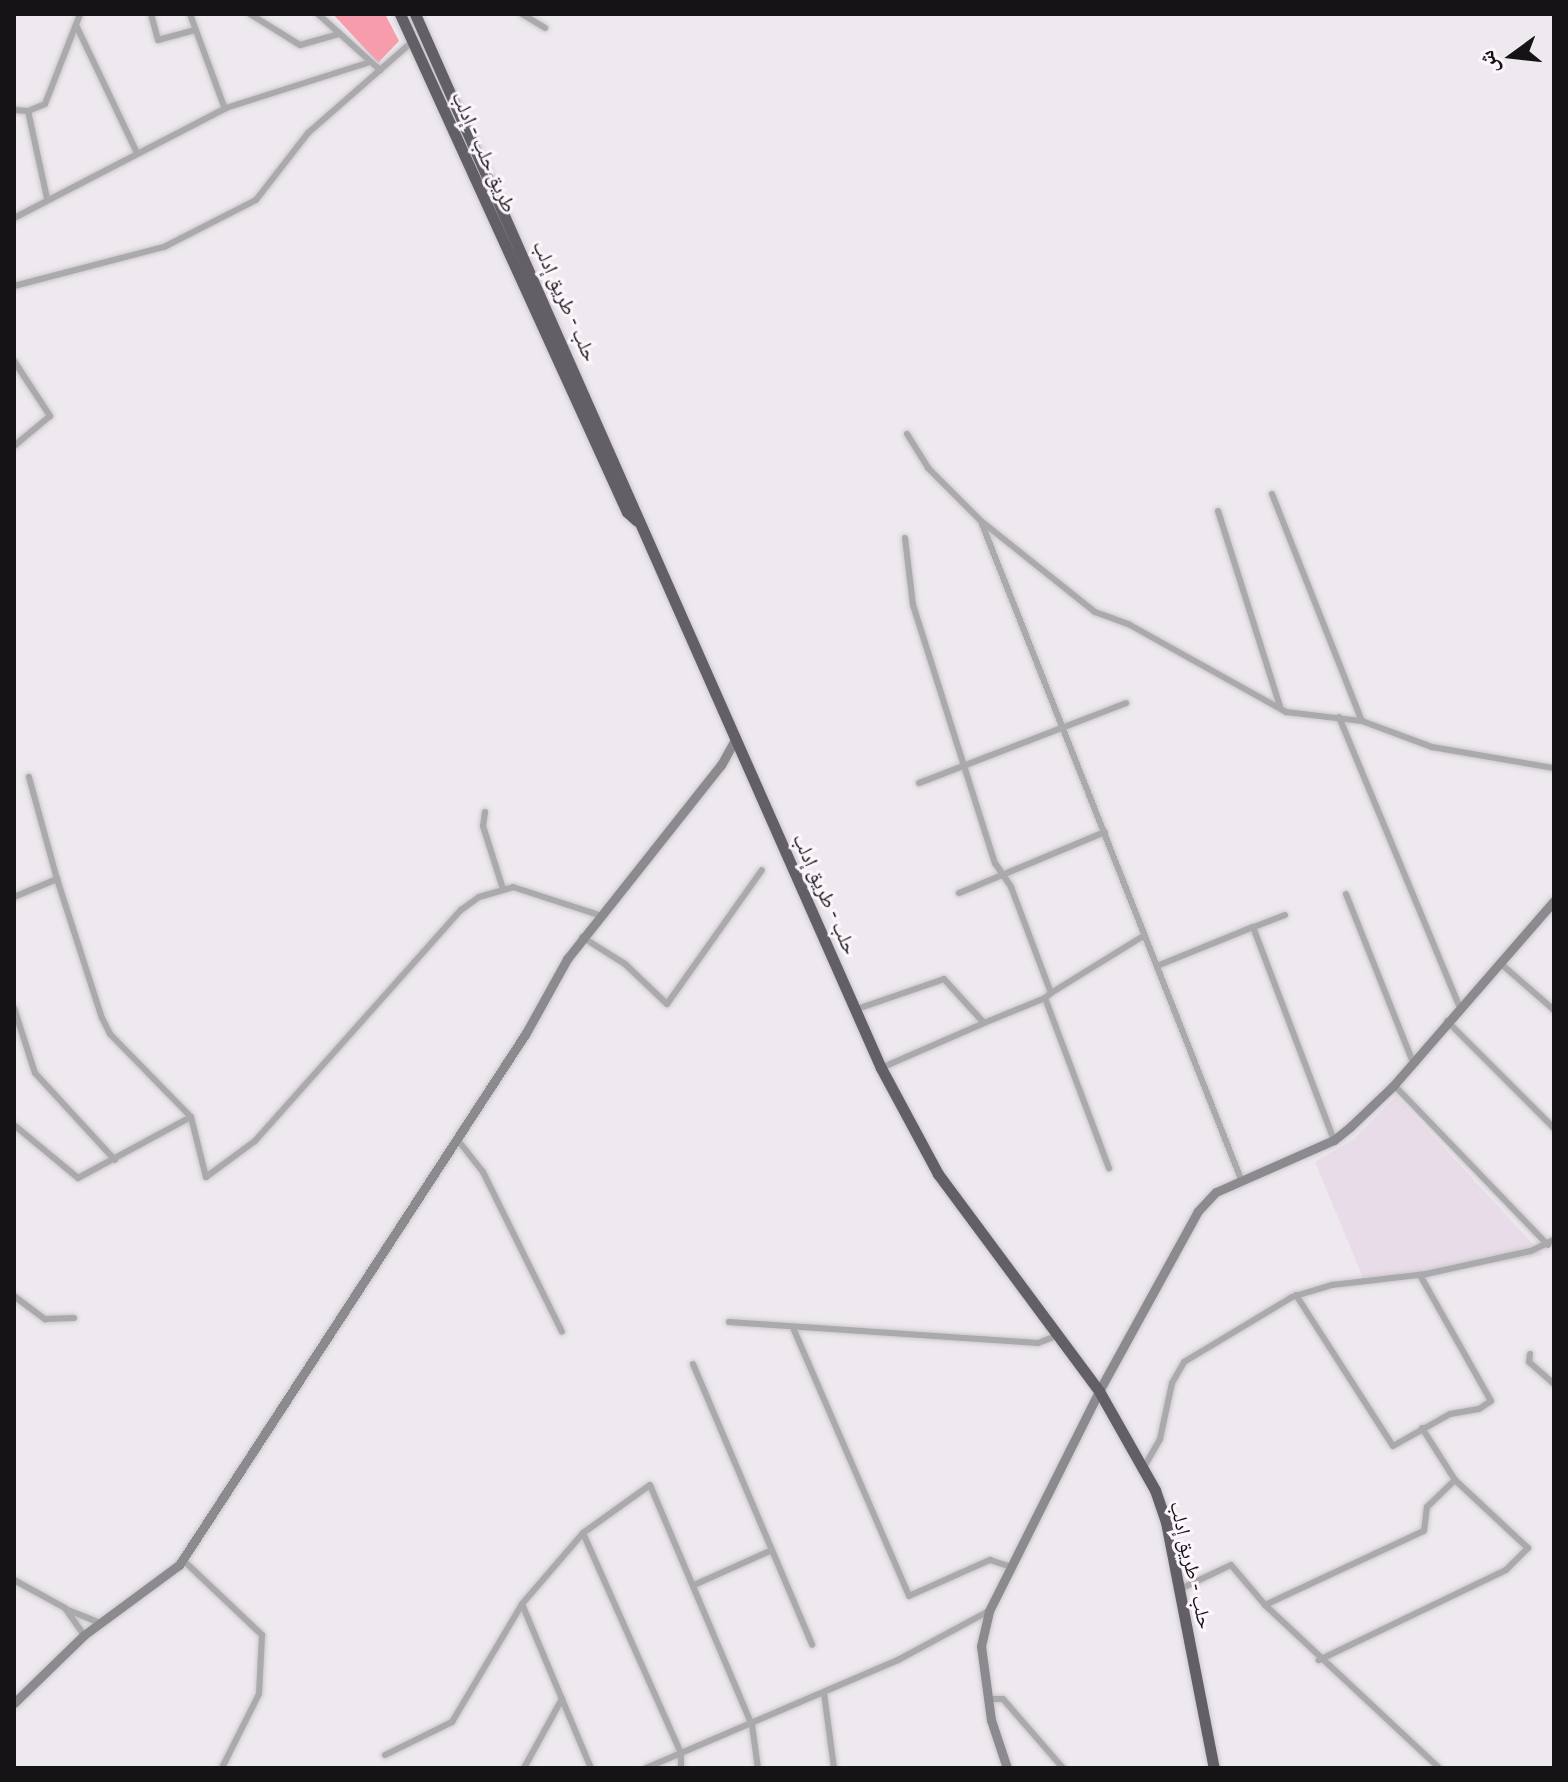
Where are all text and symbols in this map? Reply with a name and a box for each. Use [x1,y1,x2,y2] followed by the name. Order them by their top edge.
[1472,16,1552,96] north arrow
[1472,48,1504,77] text: ش
[447,88,521,216] street label: طريق حلب - إدلب
[528,237,602,365] street label: حلب - طريق إدلب
[788,830,862,958] street label: حلب - طريق إدلب
[1165,1499,1217,1631] street label: حلب - طريق إدلب

